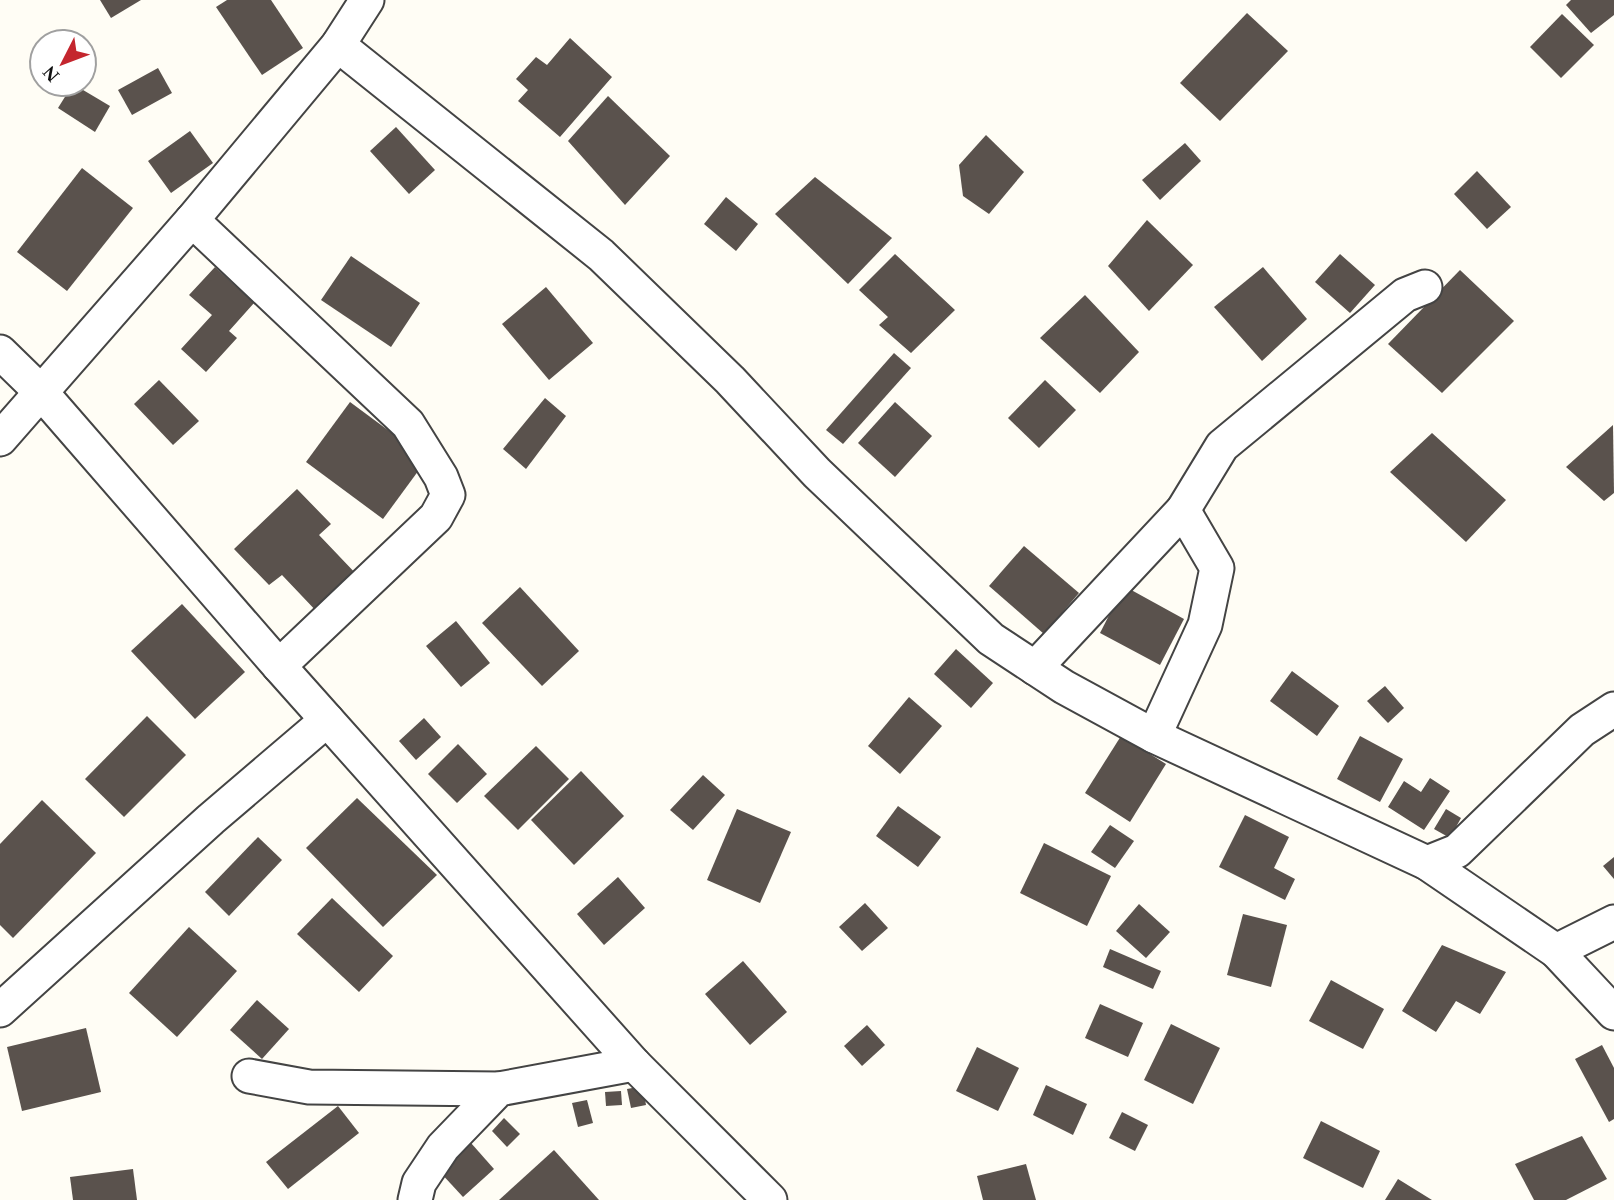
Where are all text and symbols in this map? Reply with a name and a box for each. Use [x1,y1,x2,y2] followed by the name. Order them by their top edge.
[28,28,98,98] north arrow
[38,62,63,86] text: N

